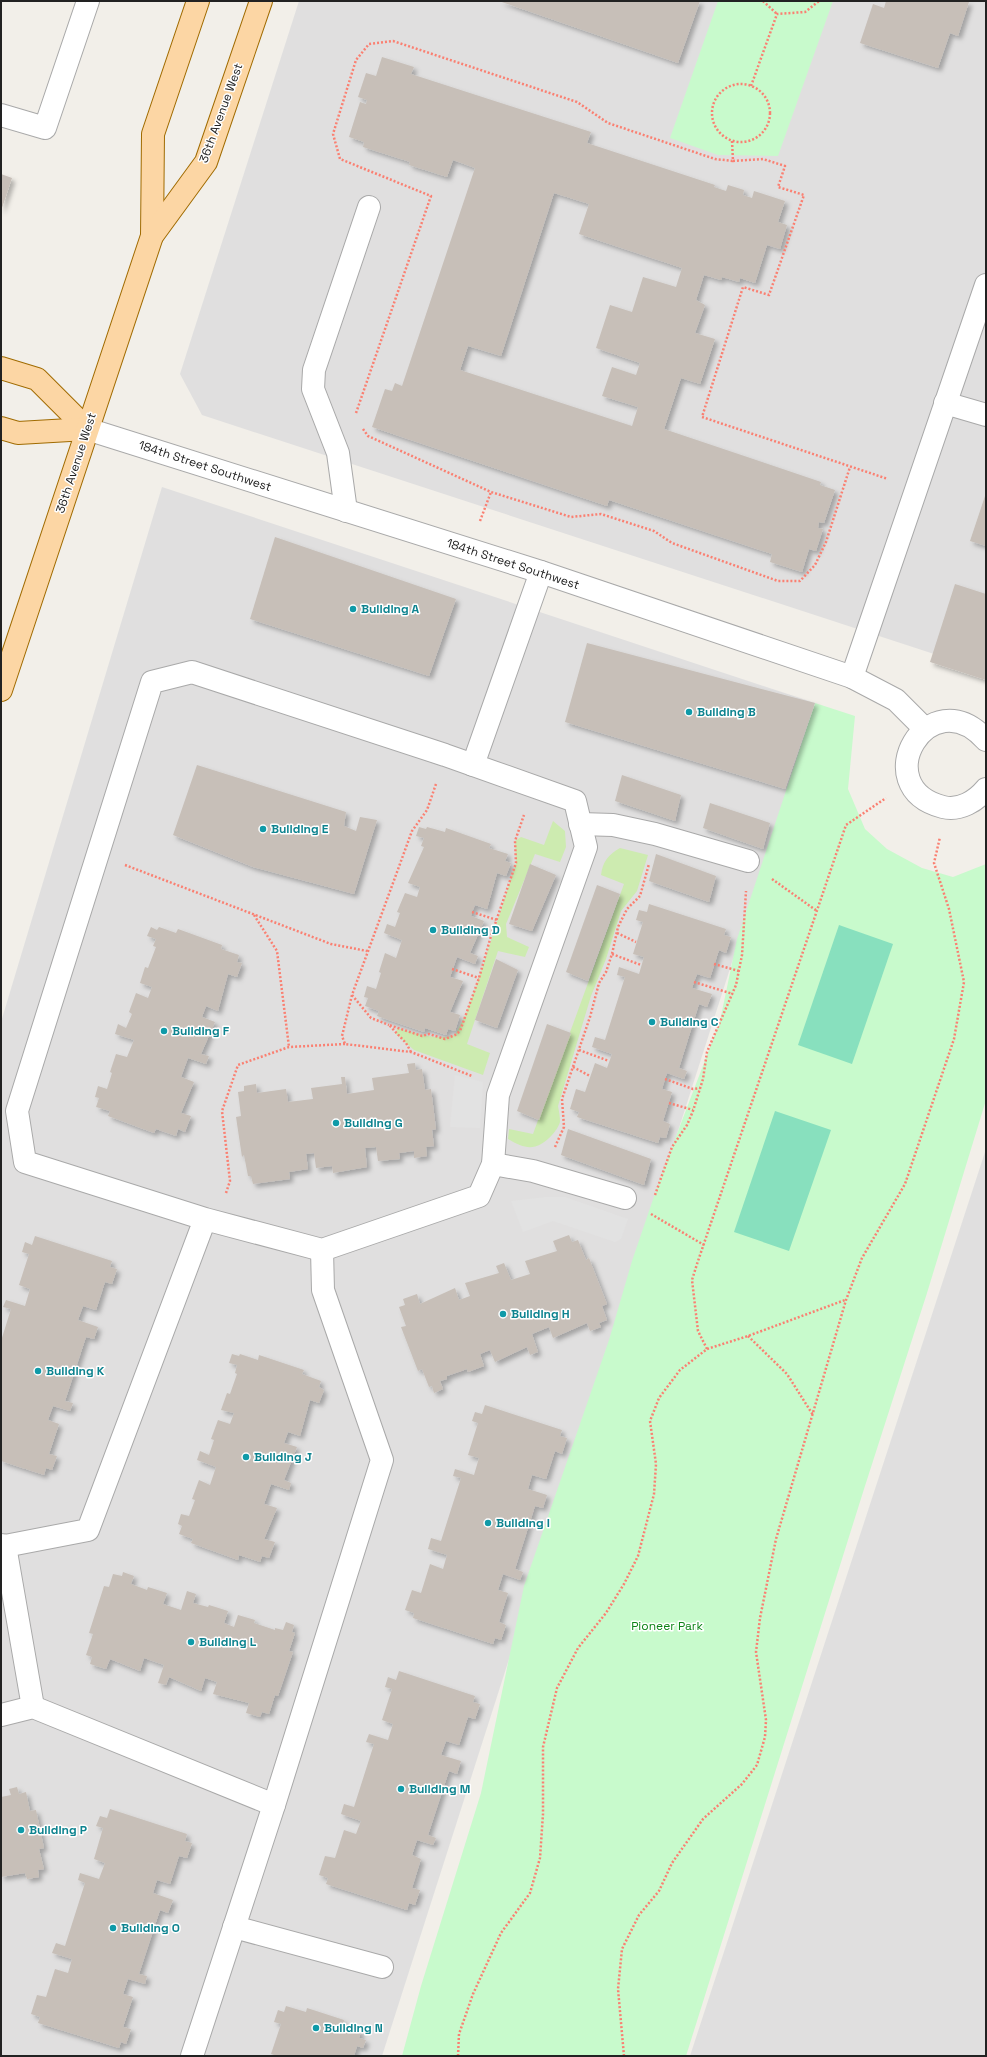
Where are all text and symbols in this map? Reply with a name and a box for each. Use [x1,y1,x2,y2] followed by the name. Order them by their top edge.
[196,61,246,165] street label: 36th Avenue West
[52,411,100,515] street label: 36th Avenue West
[136,437,274,495] street label: 184th Street Southwest
[444,535,582,593] street label: 184th Street Southwest
[361,601,420,617] place label: Building A
[348,604,358,614] marker: Building A
[697,704,756,720] place label: Building B
[684,707,694,717] marker: Building B
[271,821,329,837] place label: Building E
[258,824,268,834] marker: Building E
[441,922,500,938] place label: Building D
[428,925,438,935] marker: Building D
[660,1014,719,1030] place label: Building C
[647,1017,657,1027] marker: Building C
[172,1023,230,1039] place label: Building F
[159,1026,169,1036] marker: Building F
[344,1115,403,1131] place label: Building G
[331,1118,341,1128] marker: Building G
[511,1306,570,1322] place label: Building H
[498,1309,508,1319] marker: Building H
[46,1363,105,1379] place label: Building K
[33,1366,43,1376] marker: Building K
[254,1449,312,1465] place label: Building J
[241,1452,251,1462] marker: Building J
[496,1515,550,1531] place label: Building I
[483,1518,493,1528] marker: Building I
[631,1618,703,1634] park label: Pioneer Park
[199,1634,257,1650] place label: Building L
[186,1637,196,1647] marker: Building L
[409,1781,470,1797] place label: Building M
[396,1784,406,1794] marker: Building M
[29,1822,87,1838] place label: Building P
[16,1825,26,1835] marker: Building P
[121,1920,180,1936] place label: Building O
[108,1923,118,1933] marker: Building O
[324,2020,383,2036] place label: Building N
[311,2023,321,2033] marker: Building N

